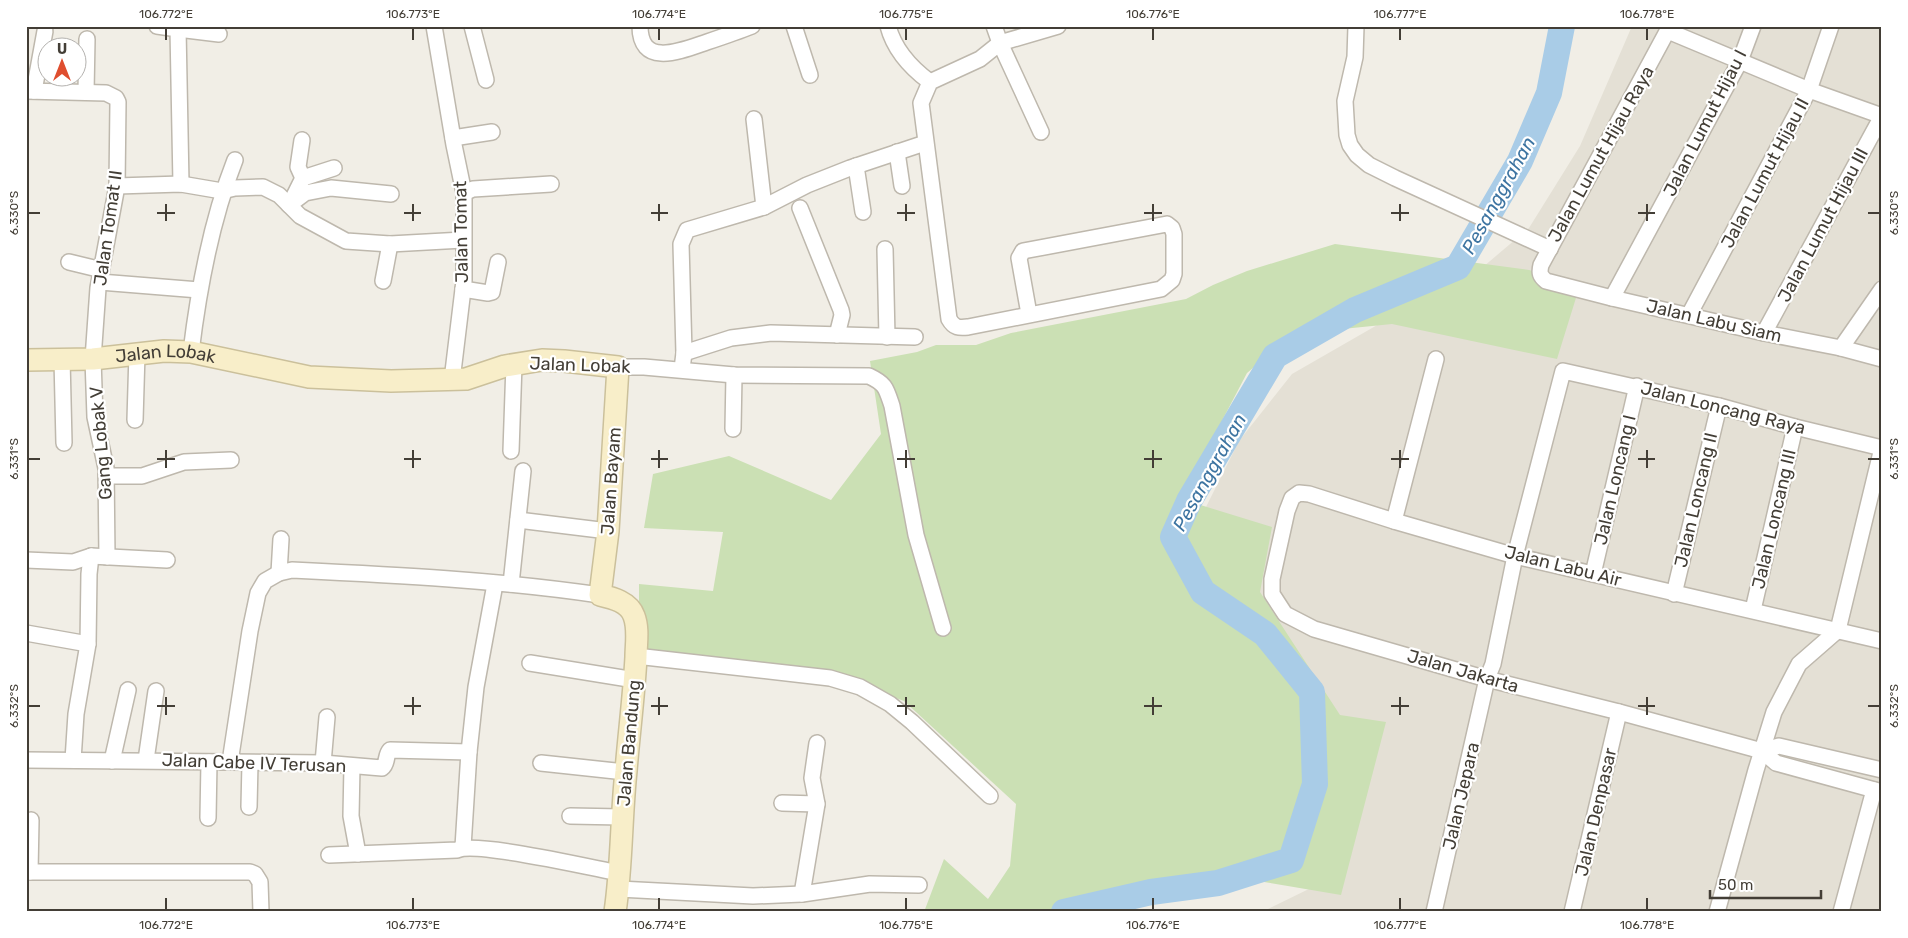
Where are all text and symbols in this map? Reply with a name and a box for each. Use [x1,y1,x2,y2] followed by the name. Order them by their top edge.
[139,7,193,21] text: 106.772°E
[386,7,440,21] text: 106.773°E
[632,7,686,21] text: 106.774°E
[879,7,933,21] text: 106.775°E
[1126,7,1180,21] text: 106.776°E
[1373,7,1427,21] text: 106.777°E
[1620,7,1674,21] text: 106.778°E
[38,38,88,88] north arrow
[57,41,67,58] text: U
[1658,46,1752,200] street label: Jalan Lumut Hijau I
[1543,62,1659,246] street label: Jalan Lumut Hijau Raya
[1716,94,1814,252] street label: Jalan Lumut Hijau II
[1457,133,1540,258] water label: Pesanggrahan
[1773,144,1873,306] street label: Jalan Lumut Hijau III
[89,169,127,287] street label: Jalan Tomat II
[449,181,473,283] street label: Jalan Tomat
[7,191,21,235] text: 6.330°S
[1887,191,1901,235] text: 6.330°S
[1644,295,1784,347] street label: Jalan Labu Siam
[114,340,219,368] street label: Jalan Lobak
[529,352,632,378] street label: Jalan Lobak
[1638,377,1808,439] street label: Jalan Loncang Raya
[85,385,117,501] street label: Gang Lobak V
[1168,410,1251,535] water label: Pesanggrahan
[1589,413,1641,547] street label: Jalan Loncang I
[596,426,626,536] street label: Jalan Bayam
[1670,430,1722,570] street label: Jalan Loncang II
[7,438,21,480] text: 6.331°S
[1887,438,1901,480] text: 6.331°S
[1747,447,1801,591] street label: Jalan Loncang III
[1502,541,1624,591] street label: Jalan Labu Air
[1405,645,1521,697] street label: Jalan Jakarta
[613,679,645,807] street label: Jalan Bandung
[7,684,21,728] text: 6.332°S
[1887,684,1901,728] text: 6.332°S
[1438,740,1484,852] street label: Jalan Jepara
[1571,746,1621,878] street label: Jalan Denpasar
[161,749,347,777] street label: Jalan Cabe IV Terusan
[1710,868,1822,900] scale bar
[1718,876,1753,894] text: 50 m
[139,918,193,932] text: 106.772°E
[386,918,440,932] text: 106.773°E
[632,918,686,932] text: 106.774°E
[879,918,933,932] text: 106.775°E
[1126,918,1180,932] text: 106.776°E
[1373,918,1427,932] text: 106.777°E
[1620,918,1674,932] text: 106.778°E

